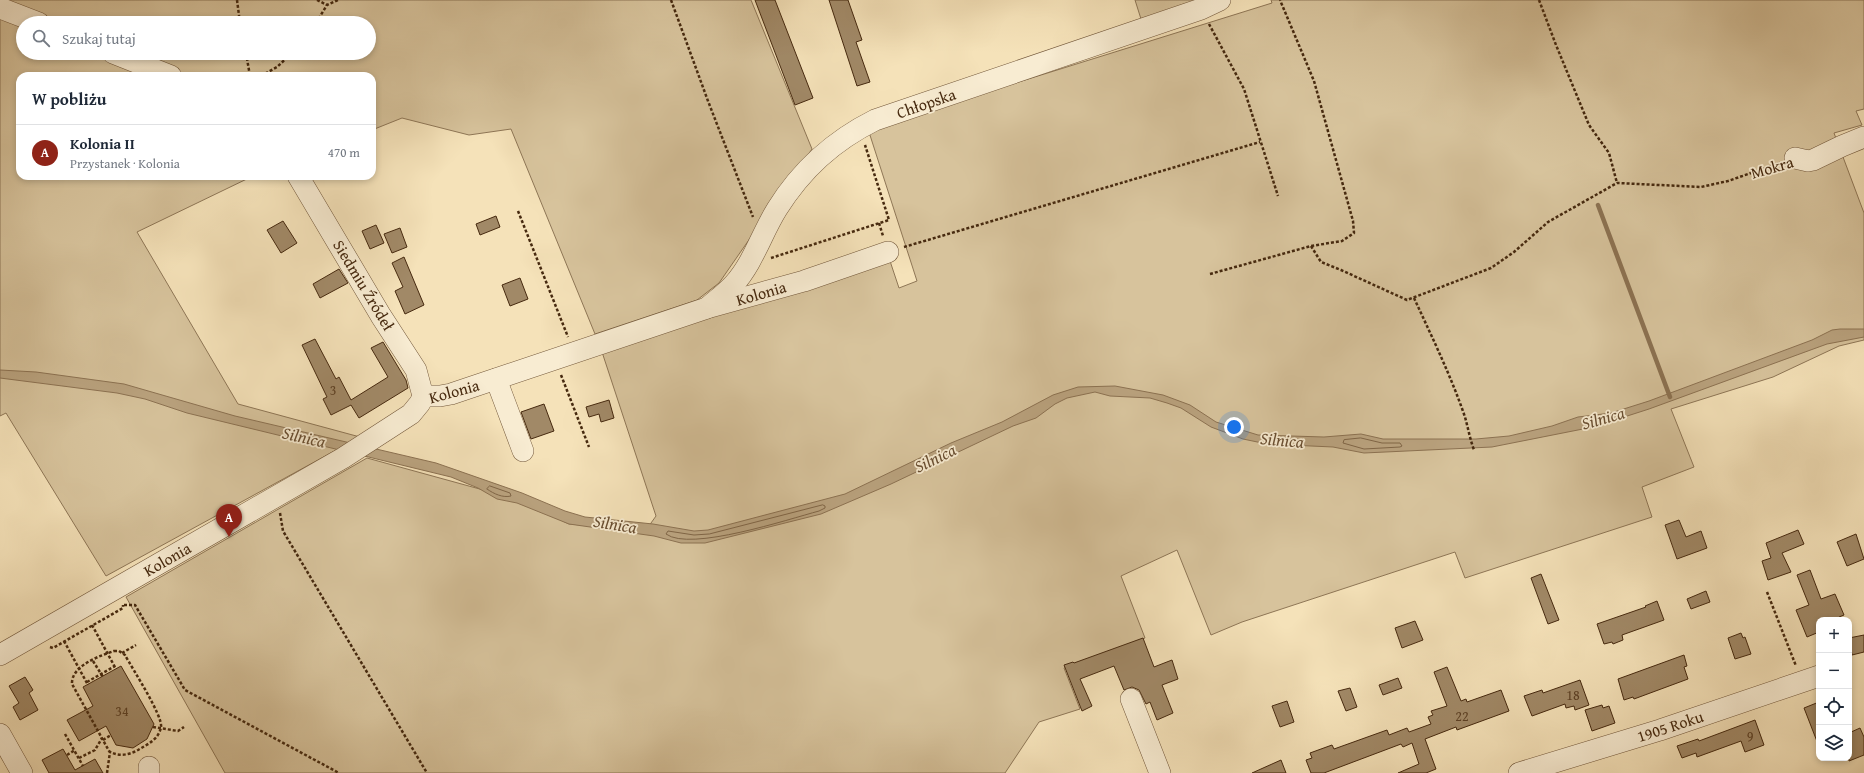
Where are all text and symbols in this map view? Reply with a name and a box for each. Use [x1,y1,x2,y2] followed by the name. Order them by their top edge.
[16,16,376,60] search box
[30,27,52,49] icon: search
[62,28,136,49] text: Szukaj tutaj
[893,82,959,124] street label: Chłopska
[32,86,107,111] text: W pobliżu
[70,133,135,154] text: Kolonia II
[41,143,49,162] text: A
[328,143,360,162] text: 470 m
[1748,149,1797,185] street label: Mokra
[70,154,180,173] text: Przystanek · Kolonia
[327,235,401,335] street label: Siedmiu Źródeł
[733,274,789,312] street label: Kolonia
[426,373,482,409] street label: Kolonia
[330,380,336,400] house number: 3
[1578,399,1628,436] water label: Silnica
[1224,417,1244,437] your location
[280,419,328,454] water label: Silnica
[1259,425,1305,454] water label: Silnica
[910,437,960,478] water label: Silnica
[216,504,242,537] pin: A
[591,508,639,539] water label: Silnica
[139,536,196,582] street label: Kolonia
[1816,617,1852,761] map controls
[1816,617,1852,653] button: +
[1816,653,1852,689] button: −
[1566,685,1580,705] house number: 18
[1816,689,1852,725] button: locate
[115,701,129,721] house number: 34
[1634,704,1707,748] street label: 1905 Roku
[1455,706,1469,726] house number: 22
[1816,725,1852,761] button: layers
[1747,726,1754,746] house number: 9

